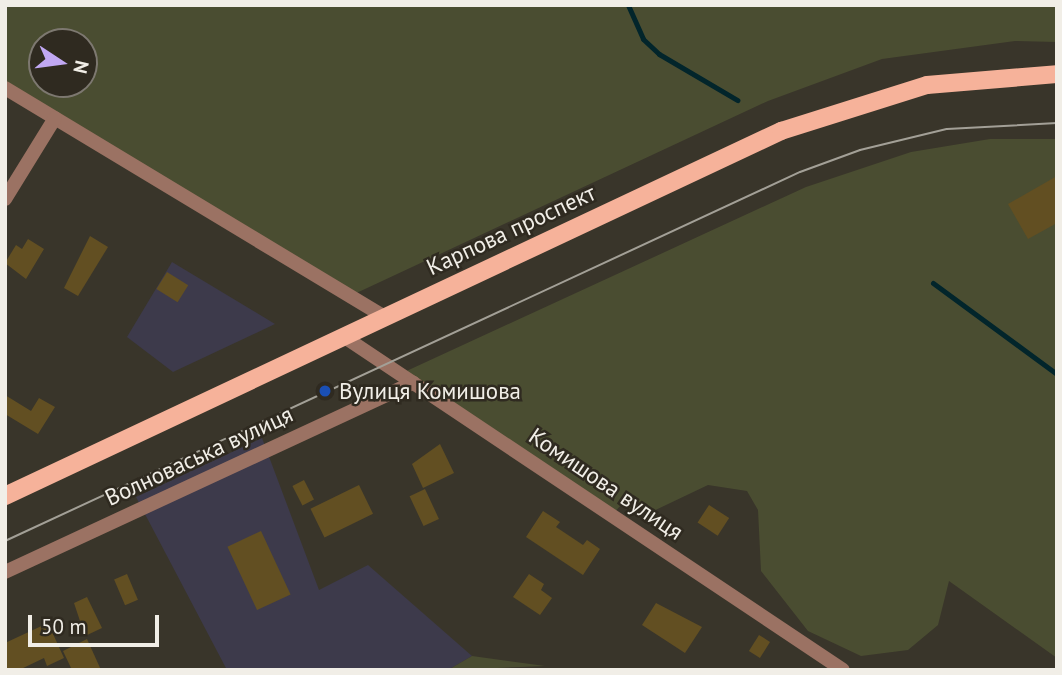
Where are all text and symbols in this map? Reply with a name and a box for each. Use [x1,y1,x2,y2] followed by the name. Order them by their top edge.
[28,28,98,98] north arrow
[68,58,95,76] text: N
[422,179,600,281] street label: Карпова проспект
[339,377,521,405] place label: Вулиця Комишова
[317,383,333,399] marker: Вулиця Комишова
[101,400,297,512] street label: Волноваська вулиця
[524,422,688,546] street label: Комишова вулиця
[32,602,163,646] scale bar
[41,613,87,640] text: 50 m

